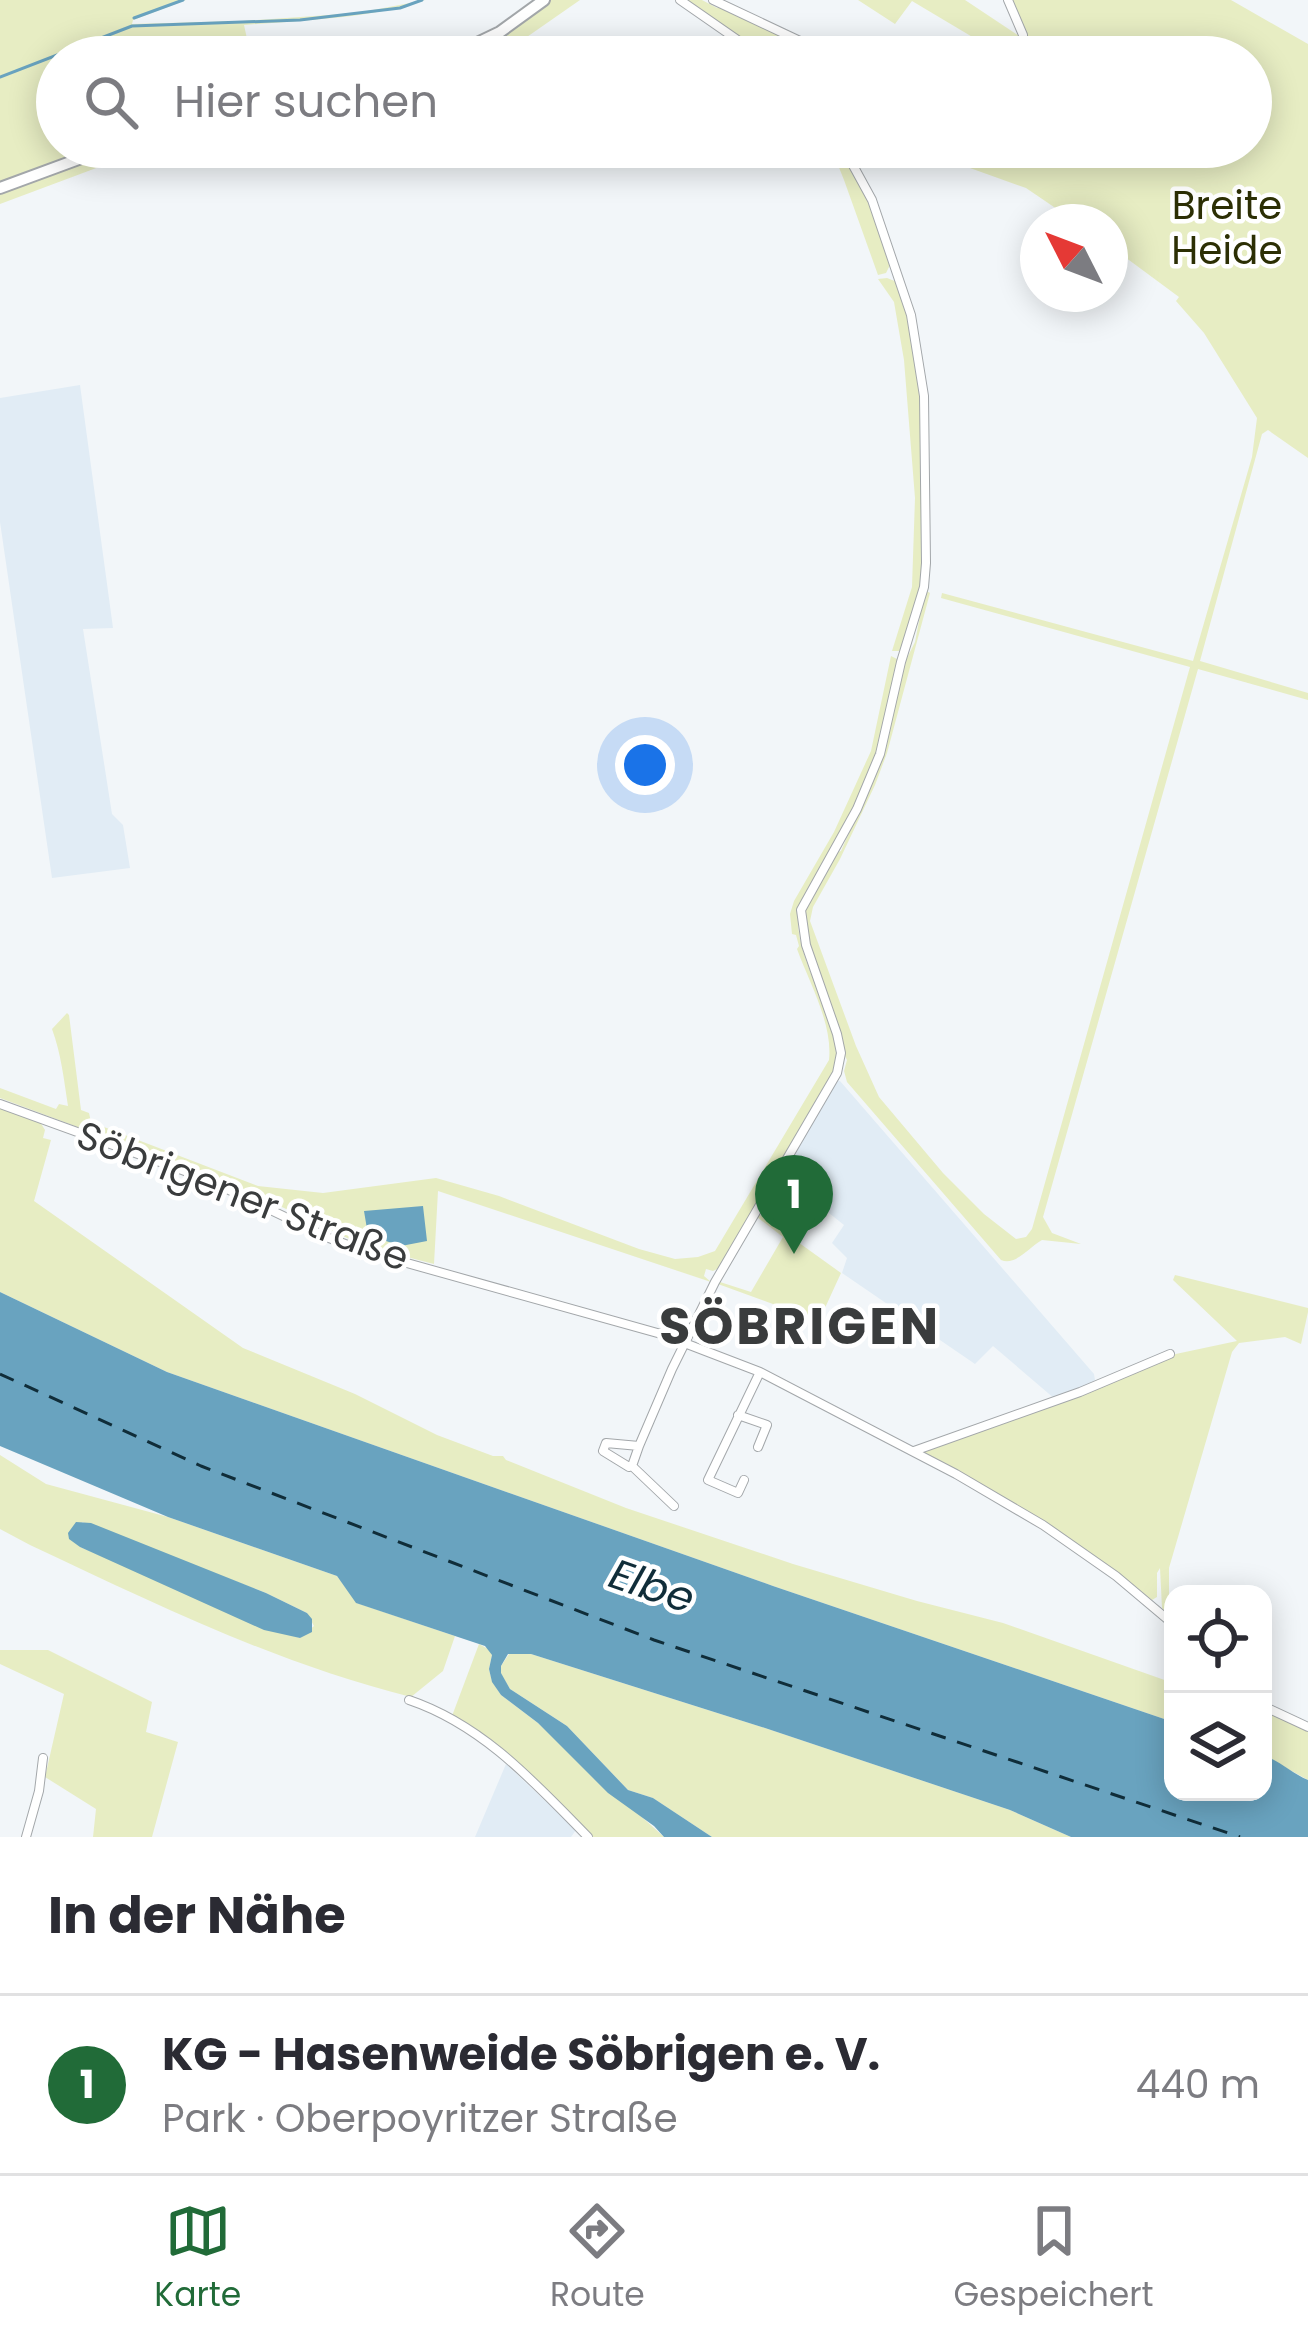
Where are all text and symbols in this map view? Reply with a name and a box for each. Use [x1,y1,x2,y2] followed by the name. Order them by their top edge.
[36,36,1272,168] search box
[78,69,144,135] icon: search
[174,70,438,133] text: Hier suchen
[1171,178,1283,278] park label: Breite Heide
[1020,204,1128,312] north arrow
[615,735,675,795] your location
[69,1107,417,1285] street label: Söbrigener Straße
[755,1155,833,1254] pin: 1
[659,1290,941,1362] district label: SÖBRIGEN
[602,1544,702,1628] water label: Elbe
[1164,1585,1272,1801] map controls
[1164,1585,1272,1693] button: locate
[1164,1693,1272,1801] button: layers
[48,1879,346,1951] text: In der Nähe
[162,2023,880,2086] text: KG - Hasenweide Söbrigen e. V.
[80,2057,94,2112] text: 1
[1136,2057,1260,2112] text: 440 m
[162,2091,678,2146] text: Park · Oberpoyritzer Straße
[154,2198,241,2320] tab: Karte
[550,2198,645,2320] tab: Route
[953,2198,1154,2320] tab: Gespeichert

